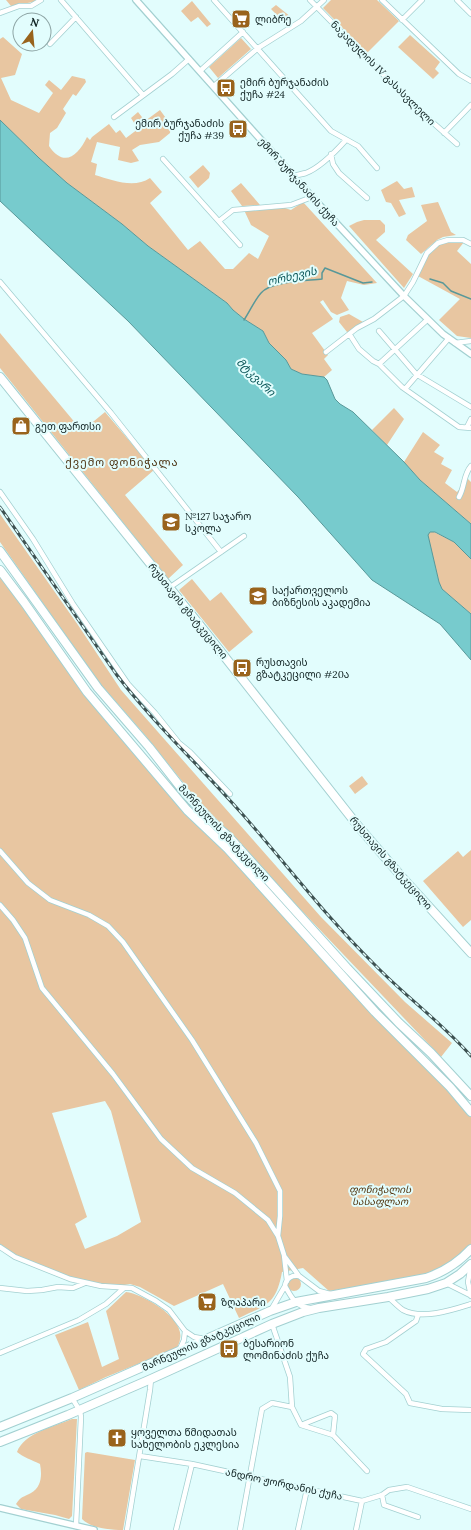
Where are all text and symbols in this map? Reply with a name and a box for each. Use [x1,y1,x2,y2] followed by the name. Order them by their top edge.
[230,8,252,30] supermarket icon: ლიბრე
[12,12,52,52] north arrow
[255,13,292,26] place label: ლიბრე
[29,14,41,30] text: N
[328,18,438,128] street label: ნაკადულის IV გასასვლელი
[240,76,329,101] place label: ემირ ბურჯანაძის ქუჩა #24
[215,77,237,99] bus stop icon: ემირ ბურჯანაძის ქუჩა #24
[135,117,224,142] place label: ემირ ბურჯანაძის ქუჩა #39
[227,118,249,140] bus stop icon: ემირ ბურჯანაძის ქუჩა #39
[256,135,342,229] street label: ემირ ბურჯანაძის ქუჩა
[266,263,318,288] water label: ორხევის
[234,355,279,399] water label: მტკვარი
[10,415,32,437] shop icon: გეთ ფართსი
[35,420,101,433] place label: გეთ ფართსი
[65,455,179,469] district label: ქვემო ფონიჭალა
[185,510,251,535] place label: №127 საჯარო სკოლა
[160,511,182,533] school or university icon: №127 საჯარო სკოლა
[145,560,231,662] street label: რუსთავის გზატკეცილი
[272,584,371,609] place label: საქართველოს ბიზნესის აკადემია
[247,585,269,607] school or university icon: საქართველოს ბიზნესის აკადემია
[256,656,349,681] place label: რუსთავის გზატკეცილი #20ა
[231,657,253,679] bus stop icon: რუსთავის გზატკეცილი #20ა
[176,782,273,884] street label: მარნეულის გზატკეცილი
[347,814,435,913] street label: რუსთავის გზატკეცილი
[349,1183,412,1208] park label: ფონიჭალის სასაფლაო
[196,1291,218,1313] supermarket icon: ზღაპარი
[221,1296,266,1309] place label: ზღაპარი
[140,1310,262,1374] street label: მარნეულის გზატკეცილი
[243,1337,329,1362] place label: ბესარიონ ლომინაძის ქუჩა
[218,1338,240,1360] bus stop icon: ბესარიონ ლომინაძის ქუჩა
[131,1426,239,1451] place label: ყოველთა წმიდათას სახელობის ეკლესია
[106,1427,128,1449] church icon: ყოველთა წმიდათას სახელობის ეკლესია
[224,1465,344,1503] street label: ანდრო ჟორდანის ქუჩა

